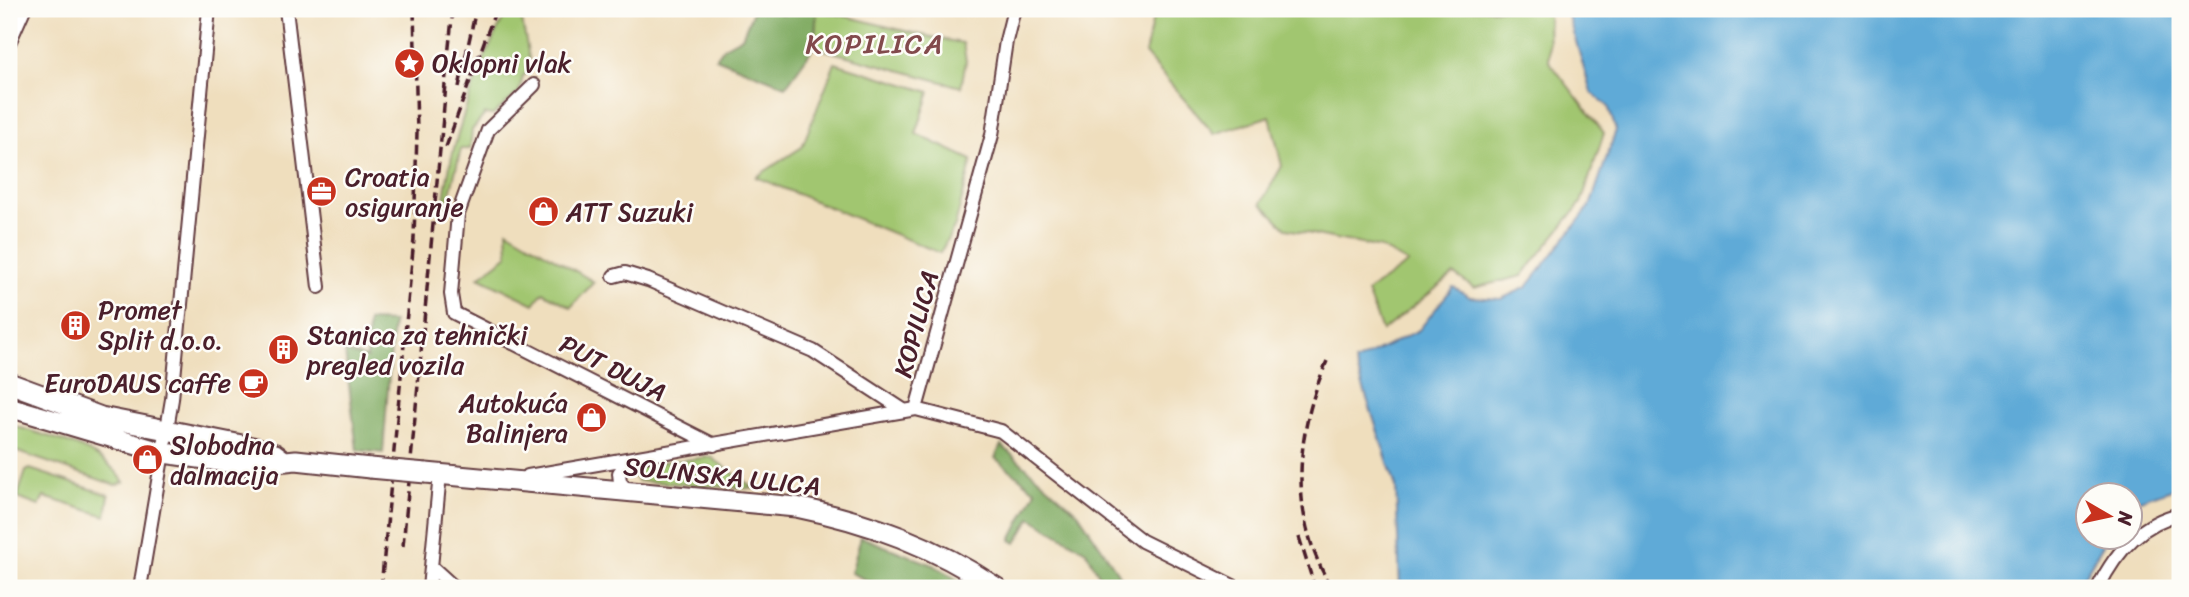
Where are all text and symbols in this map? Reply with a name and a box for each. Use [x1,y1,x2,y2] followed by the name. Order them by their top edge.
[805,19,945,68] district label: KOPILICA
[432,40,572,86] place label: Oklopni vlak
[392,46,426,80] place icon: Oklopni vlak
[345,154,464,230] place label: Croatia osiguranje
[305,175,339,209] office icon: Croatia osiguranje
[565,189,694,235] place label: ATT Suzuki
[526,195,560,229] shop icon: ATT Suzuki
[880,265,952,383] street label: KOPILICA
[98,287,223,363] place label: Promet Split d.o.o.
[58,308,92,342] building icon: Promet Split d.o.o.
[306,312,528,388] place label: Stanica za tehnički pregled vozila
[551,321,675,415] street label: PUT DUJA
[267,333,301,367] building icon: Stanica za tehnički pregled vozila
[44,360,231,406] place label: EuroDAUS caffe
[237,366,271,400] cafe icon: EuroDAUS caffe
[458,380,568,456] place label: Autokuća Balinjera
[574,401,608,435] shop icon: Autokuća Balinjera
[170,422,279,498] place label: Slobodna dalmacija
[130,443,164,477] shop icon: Slobodna dalmacija
[621,443,823,509] street label: SOLINSKA ULICA
[2074,482,2144,552] north arrow
[2108,509,2143,528] text: N

